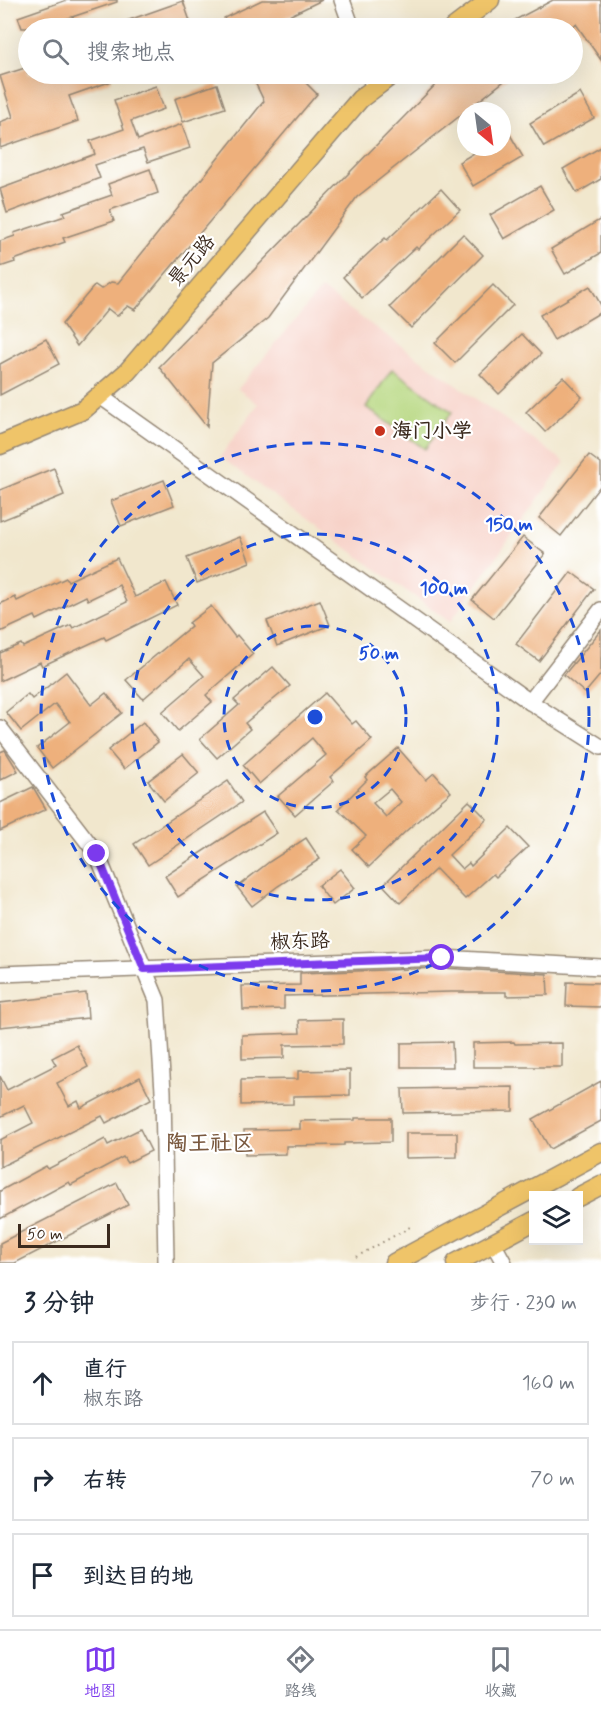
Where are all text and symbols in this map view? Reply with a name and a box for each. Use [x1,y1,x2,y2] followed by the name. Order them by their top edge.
[18,18,583,84] search box
[39,35,72,68] icon: search
[87,39,175,67] text: 搜索地点
[457,102,511,156] north arrow
[162,229,222,293] street label: 景元路
[392,418,472,445] place label: 海门小学
[373,424,387,438] marker: 海门小学
[485,513,533,537] text: 150 m
[420,577,468,601] text: 100 m
[359,642,399,666] text: 50 m
[305,707,325,727] centre of rings
[83,840,109,866] route end
[270,927,331,957] street label: 椒东路
[428,944,454,970] route start
[166,1130,254,1158] district label: 陶王社区
[529,1191,583,1245] map controls
[529,1191,583,1245] button: layers
[18,1221,110,1248] scale bar
[27,1224,63,1245] text: 50 m
[24,1287,95,1321] text: 3 分钟
[470,1290,577,1317] text: 步行 · 230 m
[83,1356,127,1384] text: 直行
[26,1367,59,1400] icon: ahead
[522,1370,575,1397] text: 160 m
[83,1386,143,1413] text: 椒东路
[26,1463,59,1496] icon: right
[530,1466,575,1493] text: 70 m
[83,1467,127,1495] text: 右转
[26,1559,59,1592] icon: arrive
[83,1563,193,1591] text: 到达目的地
[84,1643,117,1702] tab: 地图
[284,1643,317,1702] tab: 路线
[484,1643,517,1702] tab: 收藏

